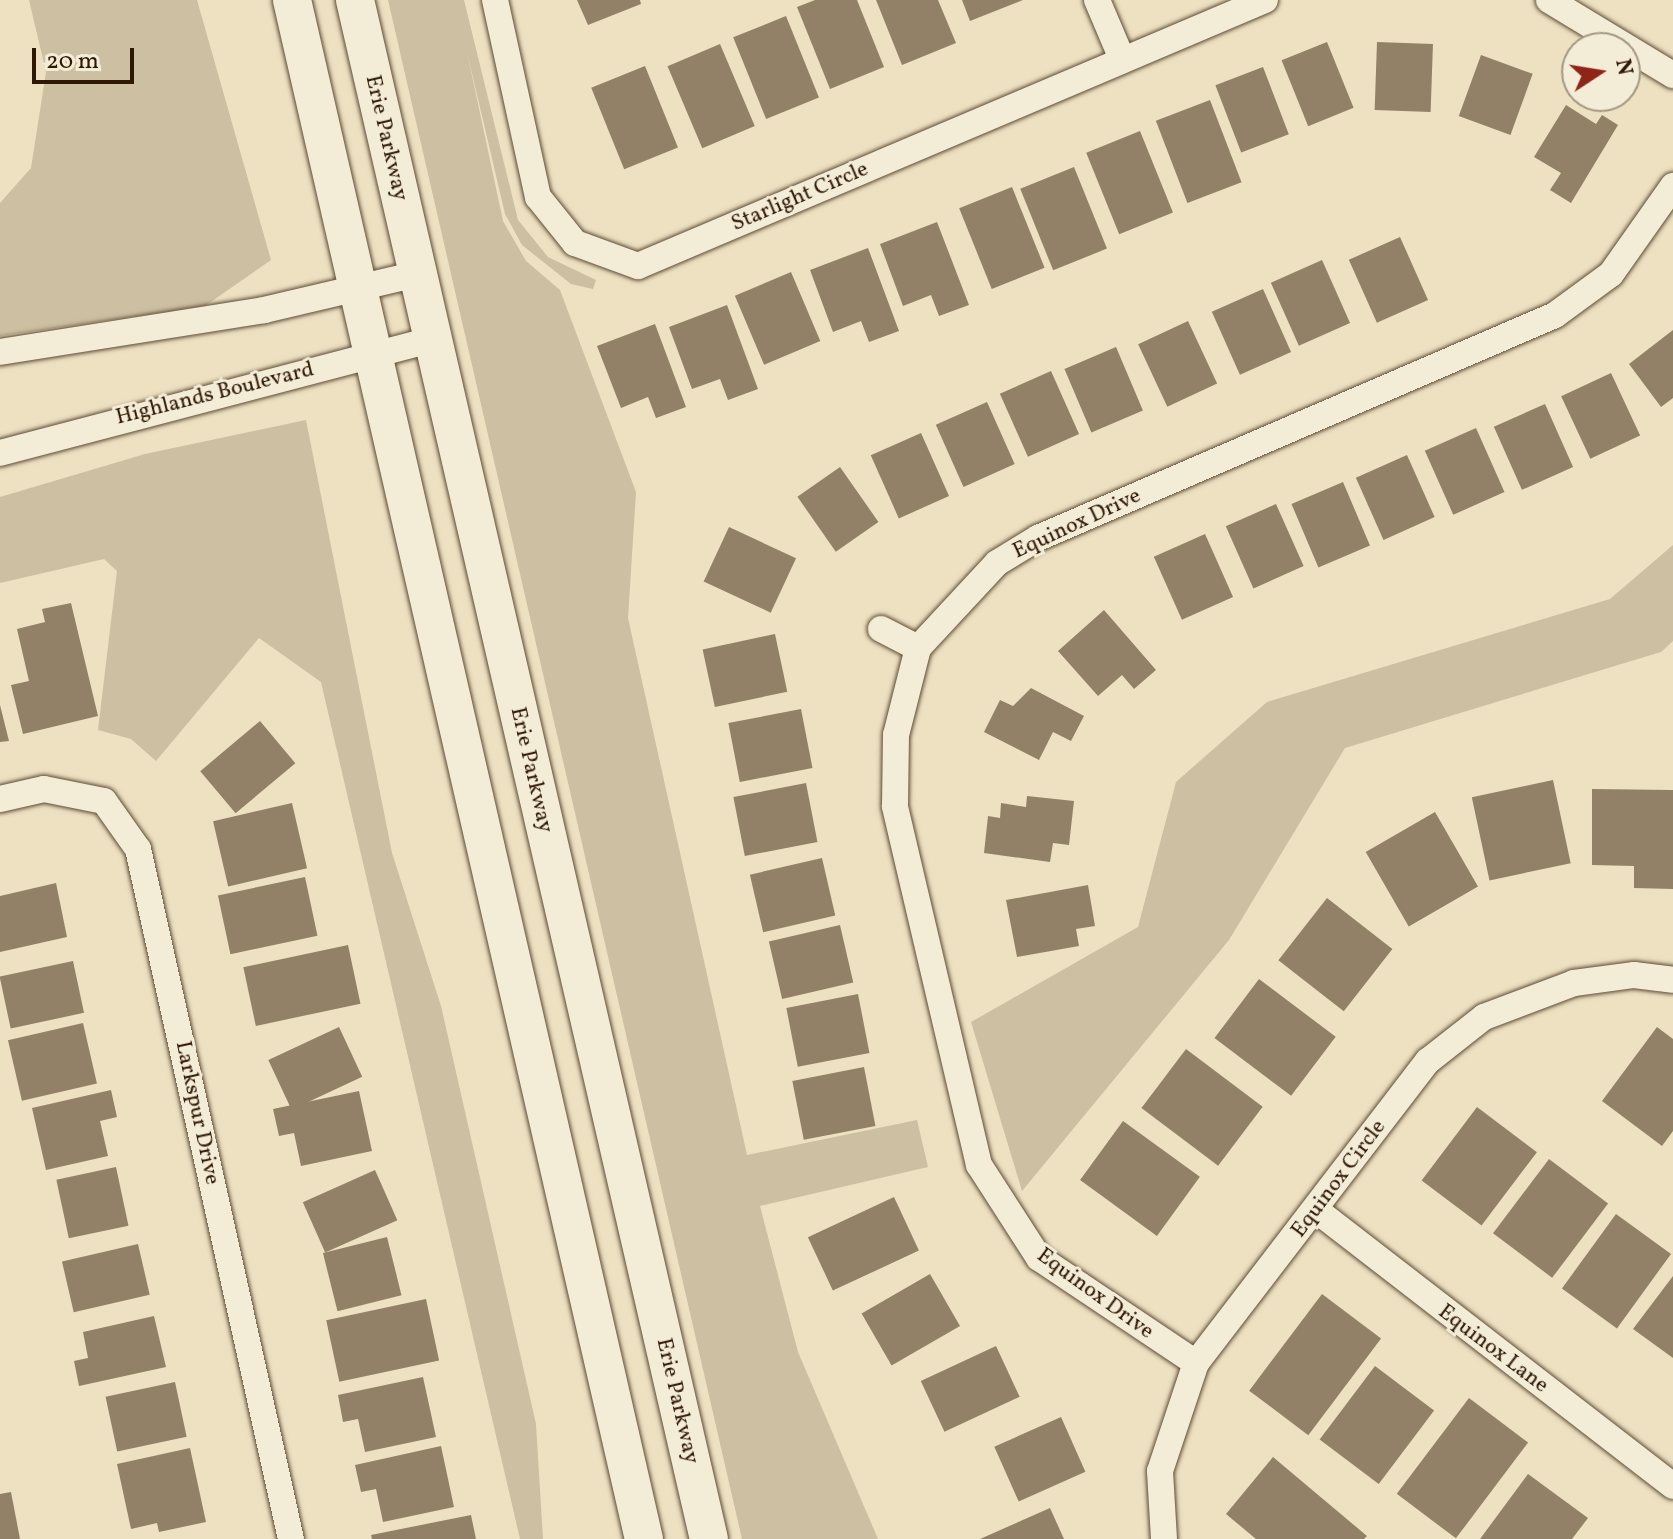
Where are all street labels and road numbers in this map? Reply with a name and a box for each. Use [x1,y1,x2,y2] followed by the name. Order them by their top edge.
[359,73,413,203] street label: Erie Parkway
[728,156,872,238] street label: Starlight Circle
[113,357,317,431] street label: Highlands Boulevard
[1009,483,1145,565] street label: Equinox Drive
[504,705,558,835] street label: Erie Parkway
[169,1039,225,1187] street label: Larkspur Drive
[1286,1115,1392,1243] street label: Equinox Circle
[1031,1243,1159,1345] street label: Equinox Drive
[1433,1299,1553,1399] street label: Equinox Lane
[650,1336,704,1466] street label: Erie Parkway

